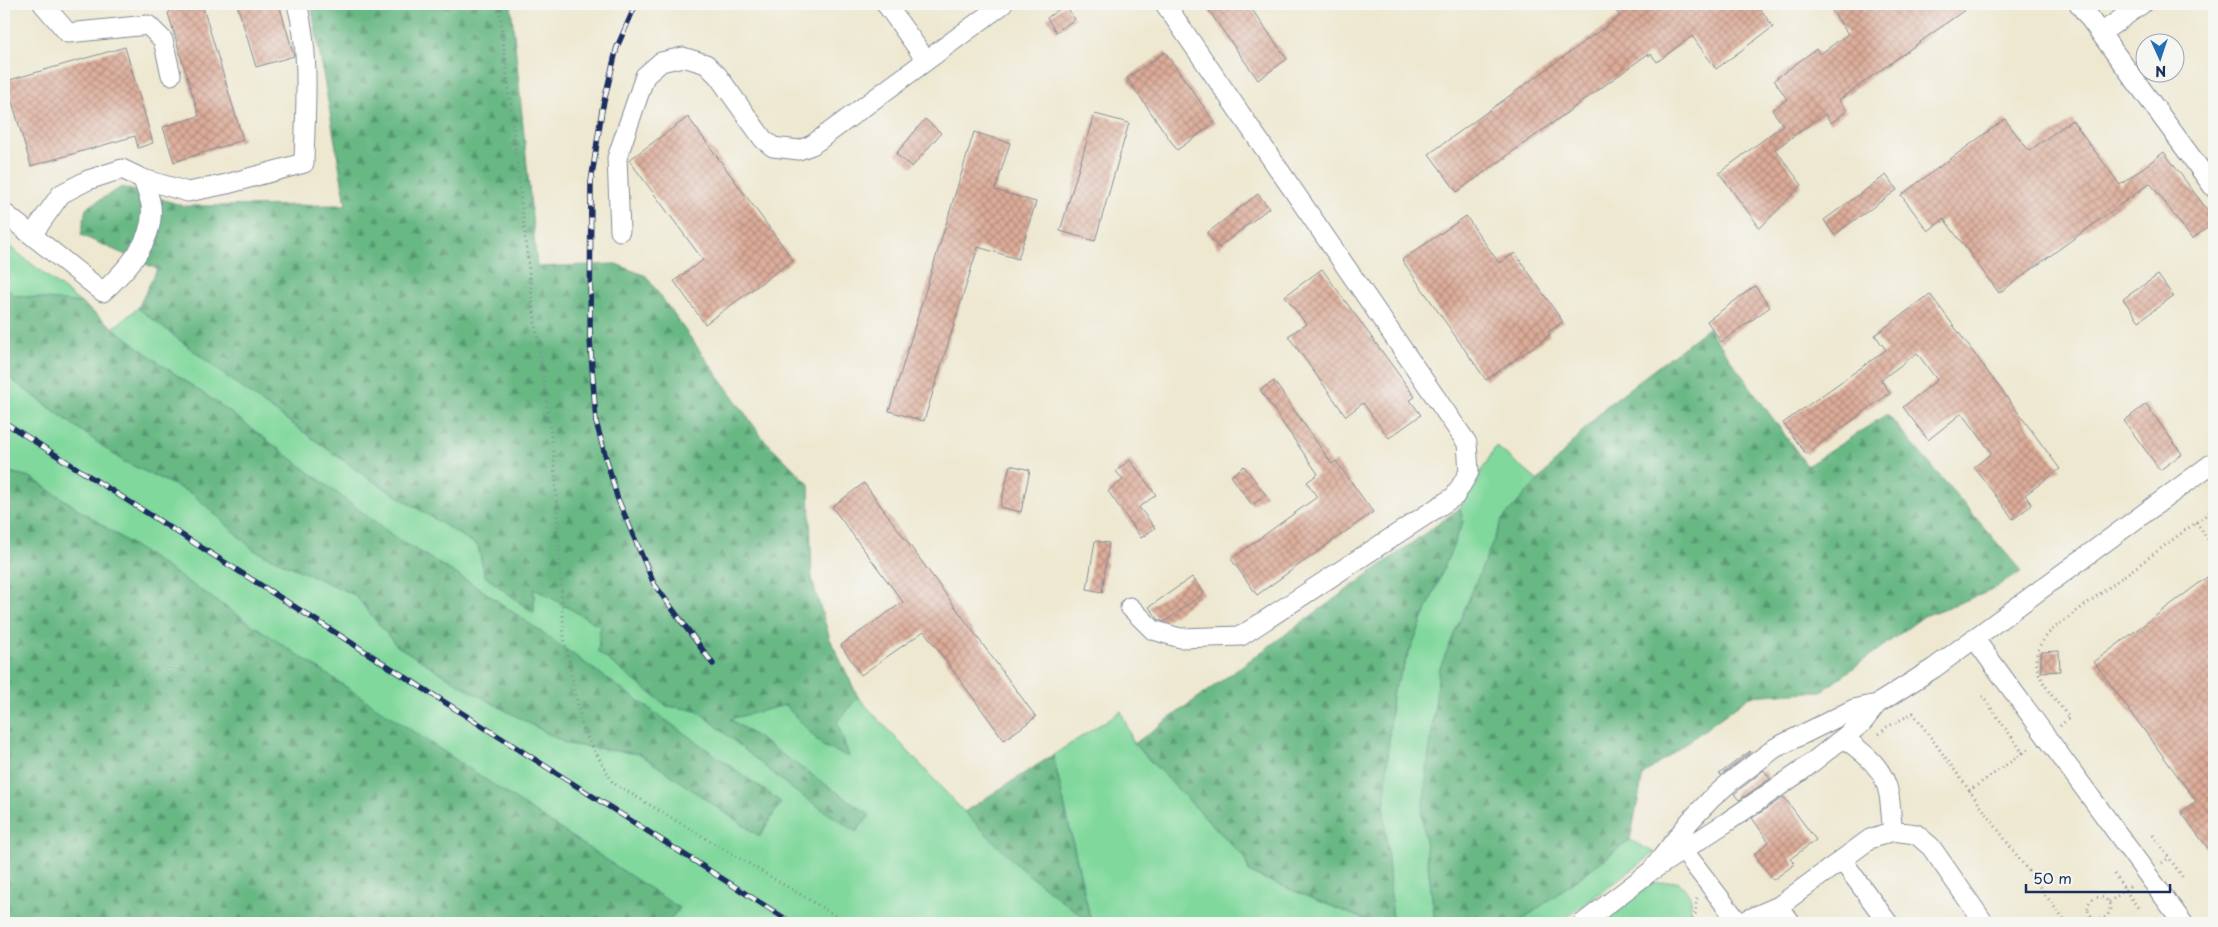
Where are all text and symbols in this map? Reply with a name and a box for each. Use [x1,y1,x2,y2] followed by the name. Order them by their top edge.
[2136,32,2186,82] north arrow
[2155,61,2167,82] text: N
[2026,862,2169,894] scale bar
[2033,866,2072,889] text: 50 m

